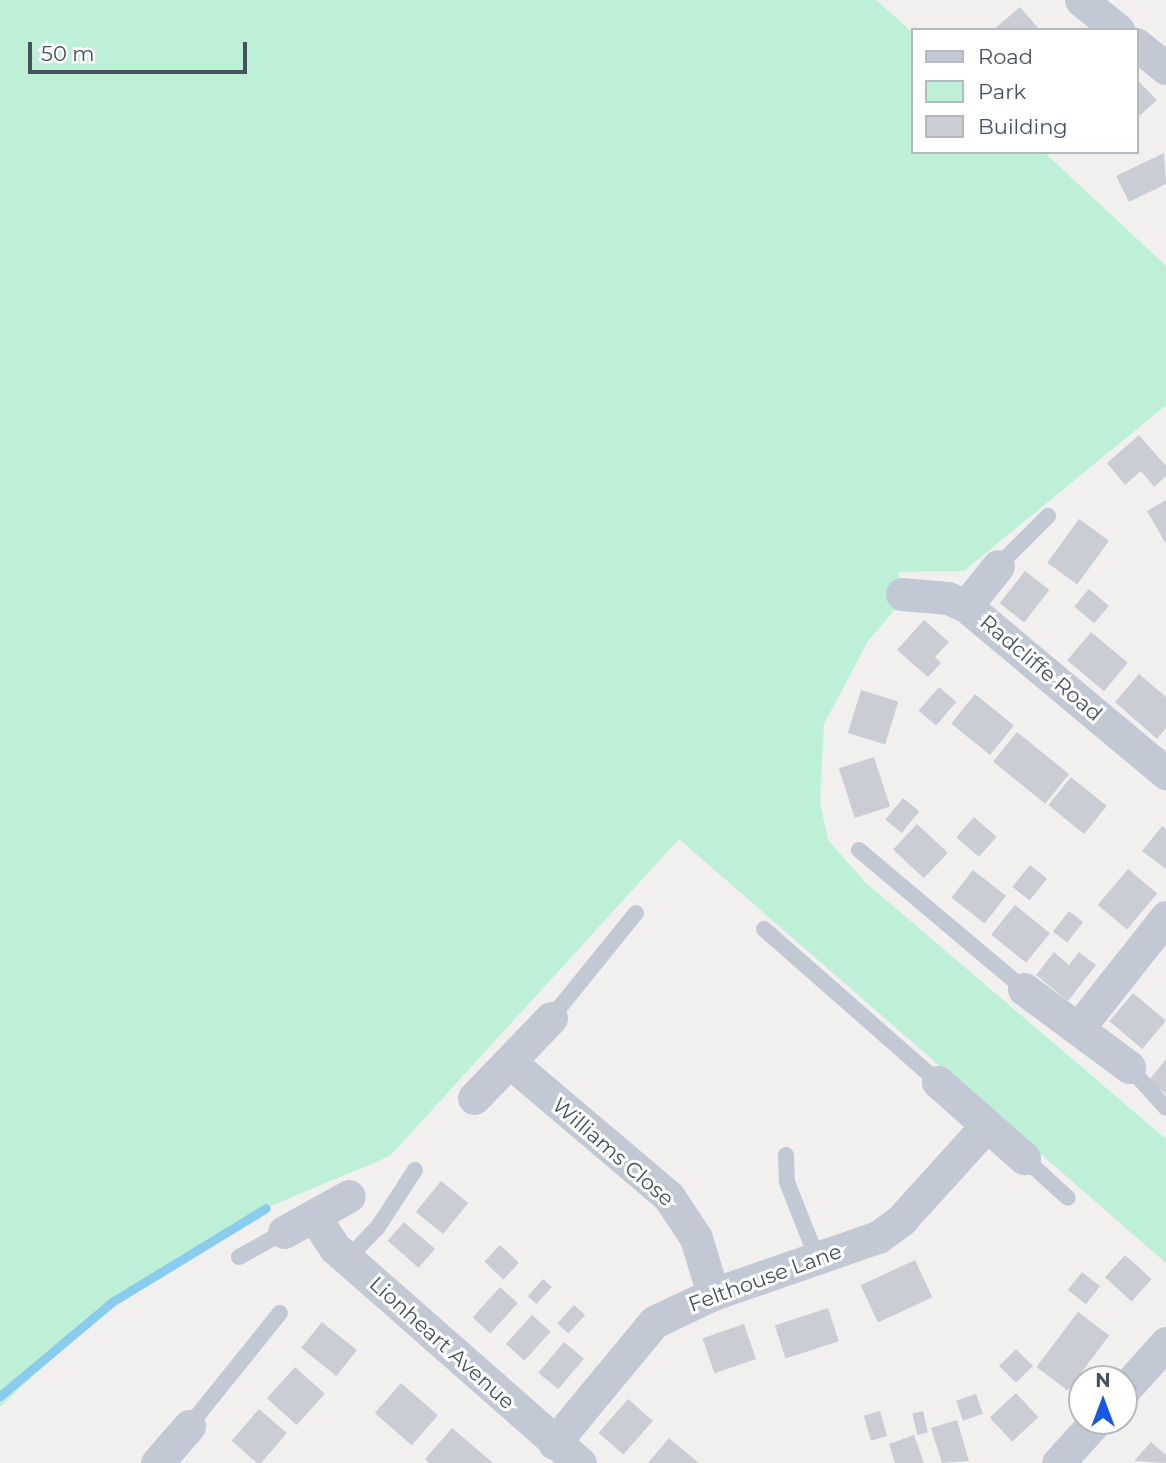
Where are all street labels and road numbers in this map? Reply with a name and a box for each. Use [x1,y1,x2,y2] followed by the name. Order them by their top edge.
[975,610,1107,726] street label: Radcliffe Road
[547,1092,679,1212] street label: Williams Close
[685,1239,845,1317] street label: Felthouse Lane
[364,1271,520,1415] street label: Lionheart Avenue

